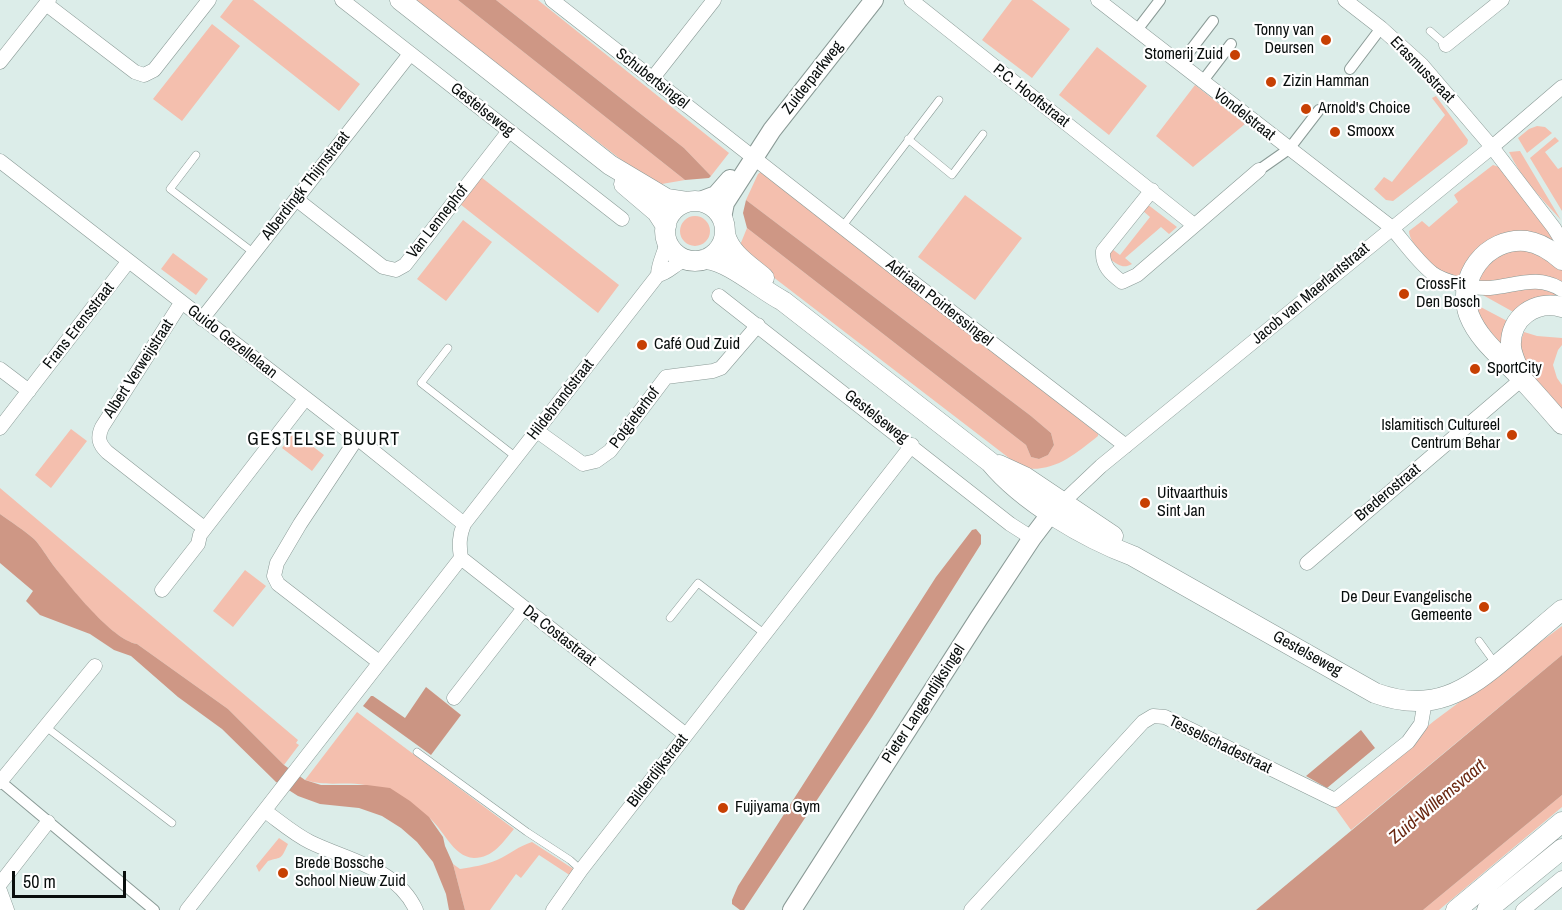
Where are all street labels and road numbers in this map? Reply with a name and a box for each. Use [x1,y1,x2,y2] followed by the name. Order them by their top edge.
[1386,33,1458,107] street label: Erasmusstraat
[778,38,848,118] street label: Zuiderparkweg
[612,44,692,114] street label: Schubertsingel
[989,60,1073,132] street label: P.C. Hooftstraat
[446,79,518,141] street label: Gestelseweg
[1209,85,1279,145] street label: Vondelstraat
[258,128,354,244] street label: Alberdingk Thijmstraat
[403,181,473,263] street label: Van Lennephof
[1248,239,1374,349] street label: Jacob van Maerlantstraat
[882,255,996,351] street label: Adriaan Poirterssingel
[39,279,119,373] street label: Frans Erensstraat
[183,301,281,383] street label: Guido Gezellelaan
[100,316,178,422] street label: Albert Verweijstraat
[524,356,598,444] street label: Hildebrandstraat
[606,384,664,452] street label: Potgieterhof
[840,386,912,448] street label: Gestelseweg
[1351,460,1425,526] street label: Brederostraat
[519,601,599,671] street label: Da Costastraat
[1269,627,1345,681] street label: Gestelseweg
[878,641,970,767] street label: Pieter Langendijksingel
[1165,712,1275,778] street label: Tesselschadestraat
[623,731,693,811] street label: Bilderdijkstraat

